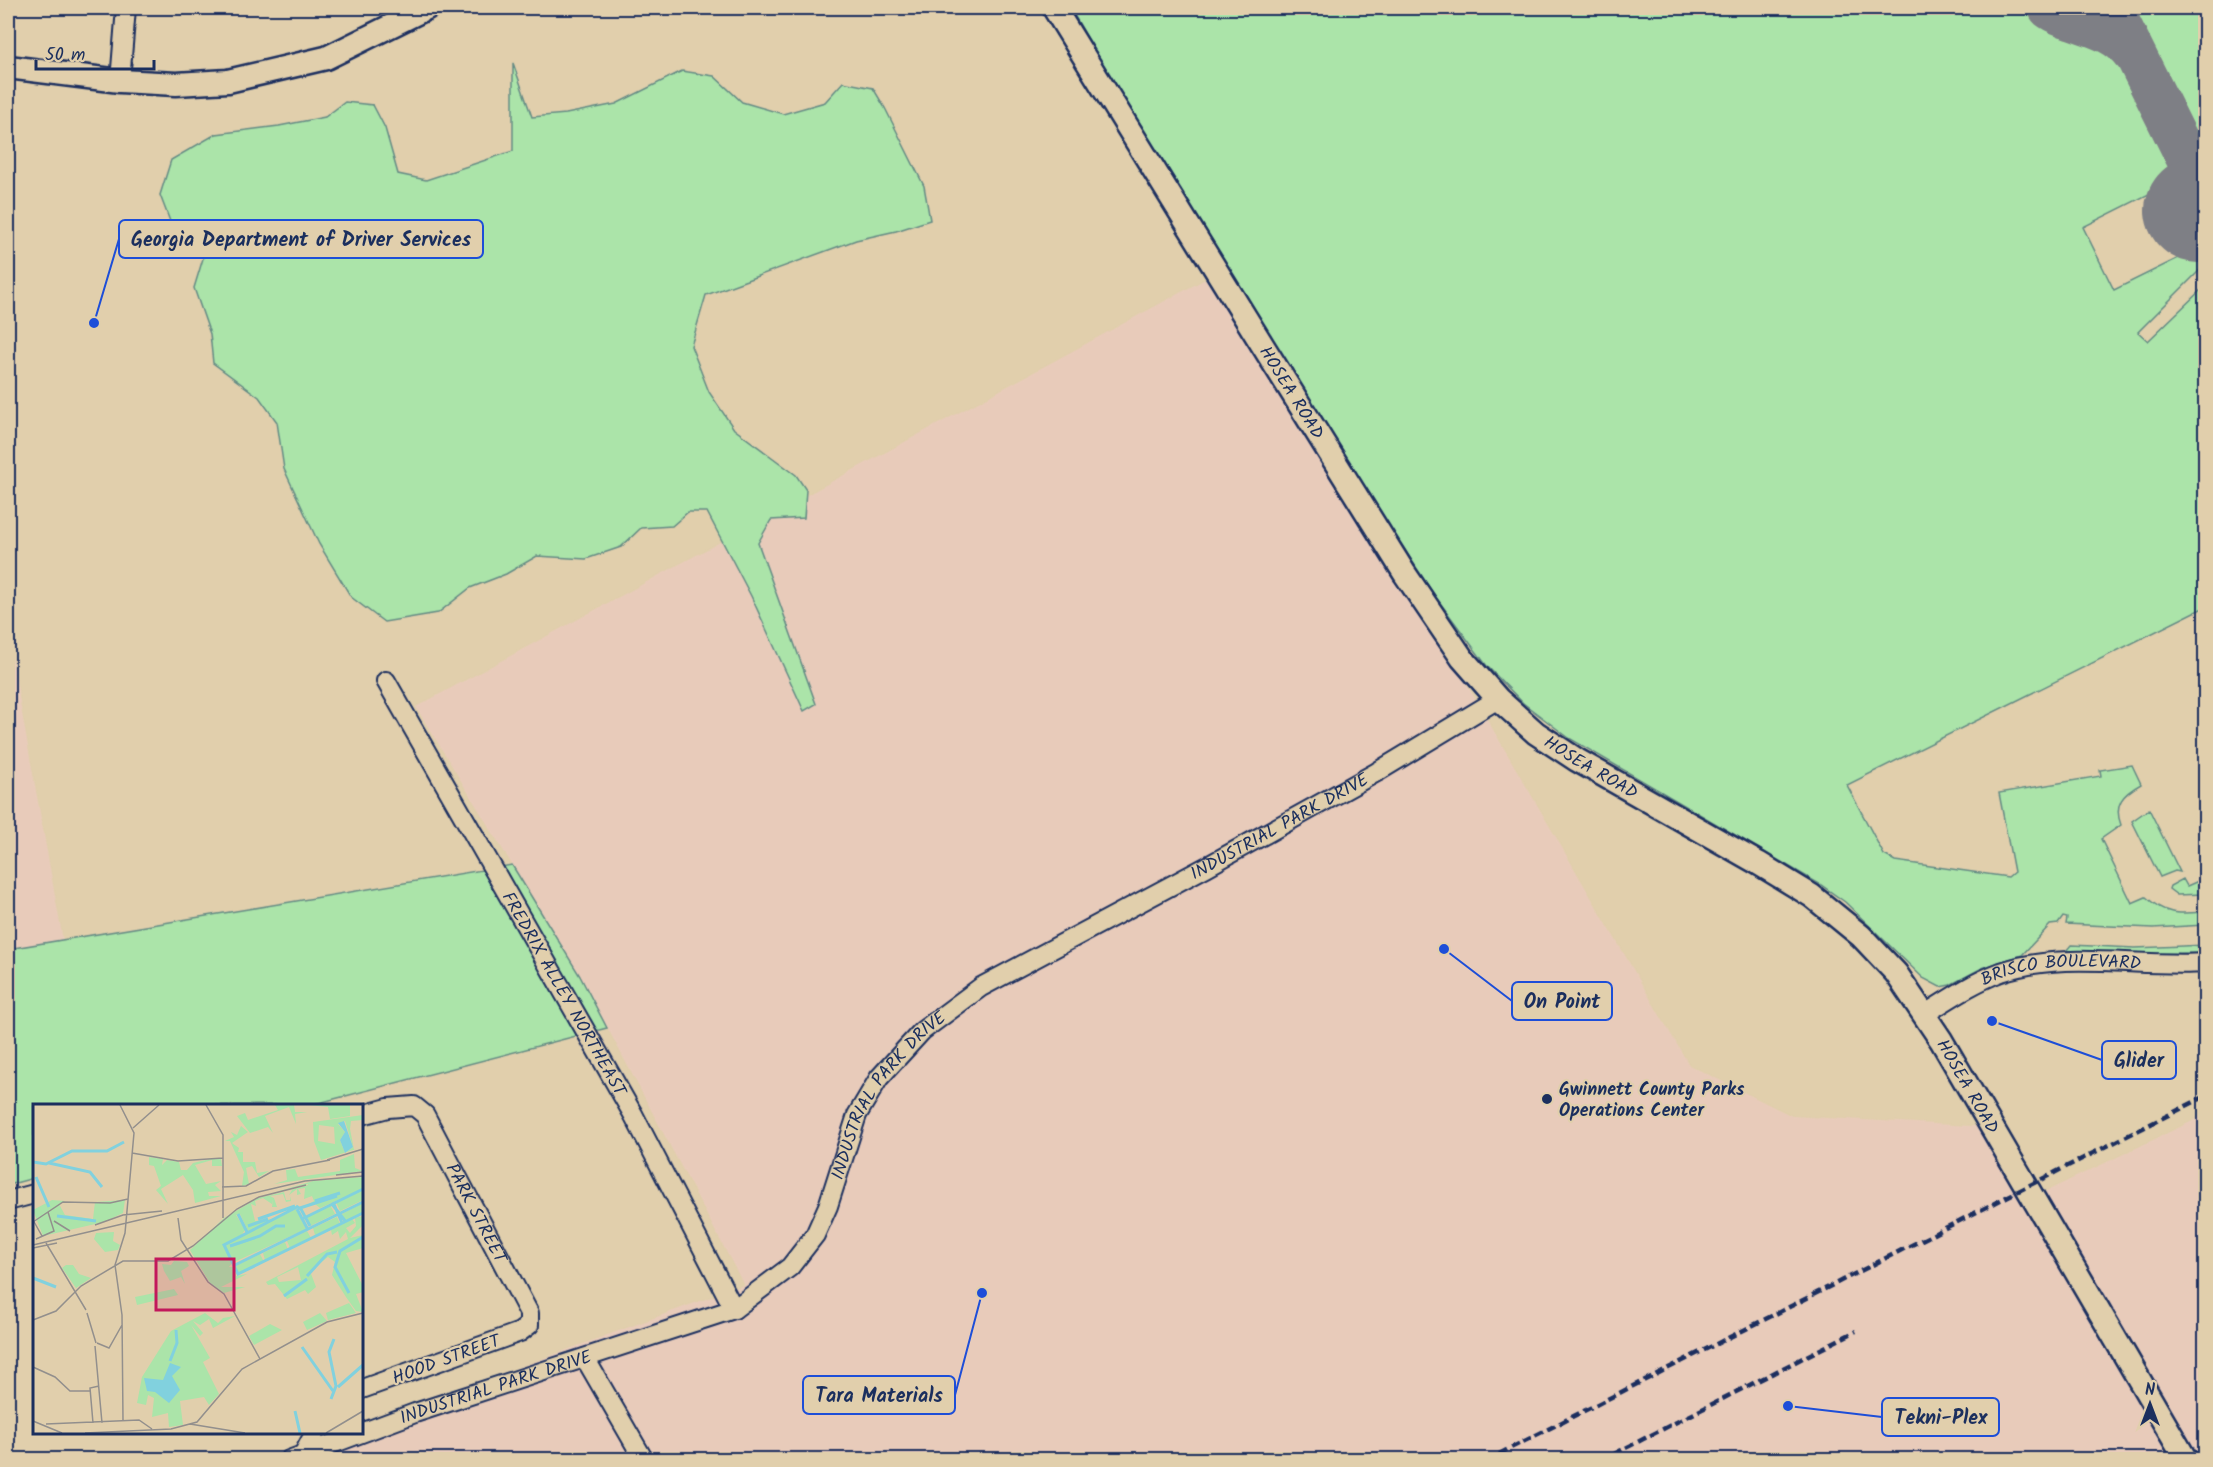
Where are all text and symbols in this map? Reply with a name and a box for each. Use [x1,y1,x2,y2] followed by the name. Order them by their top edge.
[36,33,154,71] scale bar
[45,41,85,70] text: 50 m
[119,220,483,258] callout: Georgia Department of Driver Services
[131,225,472,257] text: Georgia Department of Driver Services
[1250,341,1331,446] street label: HOSEA ROAD
[1537,729,1643,808] street label: HOSEA ROAD
[1185,766,1375,889] street label: INDUSTRIAL PARK DRIVE
[493,887,634,1103] street label: FREDRIX ALLEY NORTHEAST
[1976,948,2142,995] street label: BRISCO BOULEVARD
[1512,982,1612,1020] callout: On Point
[1524,987,1601,1019] text: On Point
[824,1004,953,1184] street label: INDUSTRIAL PARK DRIVE
[1928,1034,2006,1140] street label: HOSEA ROAD
[2102,1041,2176,1079] callout: Glider
[2114,1046,2165,1078] text: Glider
[1559,1076,1745,1126] place label: Gwinnett County Parks Operations Center
[1540,1092,1554,1106] marker: Gwinnett County Parks Operations Center
[33,1104,363,1434] inset map
[437,1159,514,1270] street label: PARK STREET
[388,1327,506,1393] street label: HOOD STREET
[396,1343,596,1433] street label: INDUSTRIAL PARK DRIVE
[2120,1374,2180,1434] north arrow
[803,1376,955,1414] callout: Tara Materials
[2145,1378,2155,1403] text: N
[815,1381,943,1413] text: Tara Materials
[1882,1398,1999,1436] callout: Tekni-Plex
[1895,1403,1988,1435] text: Tekni-Plex

